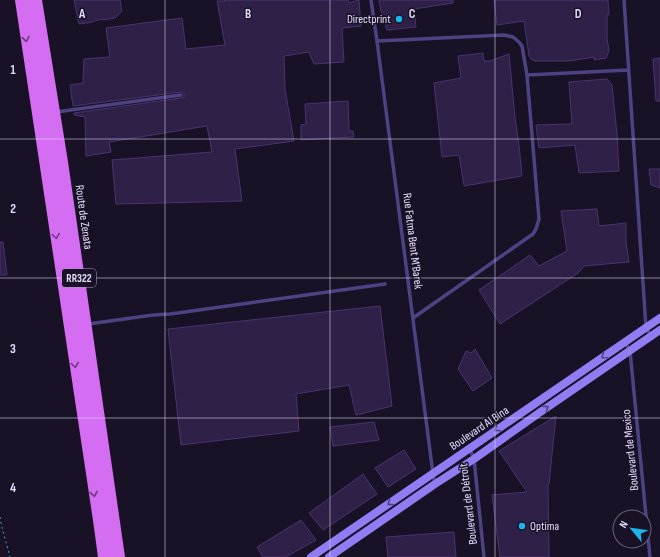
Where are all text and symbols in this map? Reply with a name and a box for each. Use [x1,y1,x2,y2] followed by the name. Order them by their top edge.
[78,6,86,22] text: A
[245,6,251,22] text: B
[409,6,416,22] text: C
[575,6,582,22] text: D
[347,12,391,27] place label: Directprint
[394,14,404,24] marker: Directprint
[21,35,30,42] one-way arrow
[10,62,16,78] text: 1
[72,184,96,251] street label: Route de Zenata
[399,192,426,290] street label: Rue Fatma Bent M'Barek
[10,201,16,217] text: 2
[51,233,60,239] one-way arrow
[62,269,96,287] road number: RR322
[10,341,16,357] text: 3
[602,351,609,358] one-way arrow
[70,362,79,368] one-way arrow
[447,403,512,454] street label: Boulevard Al Bina
[542,405,549,413] one-way arrow
[619,409,642,491] street label: Boulevard de Mexico
[494,424,501,432] one-way arrow
[456,462,481,545] street label: Boulevard de Détroit
[10,480,16,496] text: 4
[89,490,98,497] one-way arrow
[387,498,394,506] one-way arrow
[612,509,652,549] north arrow
[530,519,559,534] place label: Optima
[617,519,631,530] text: N
[517,521,527,531] marker: Optima

